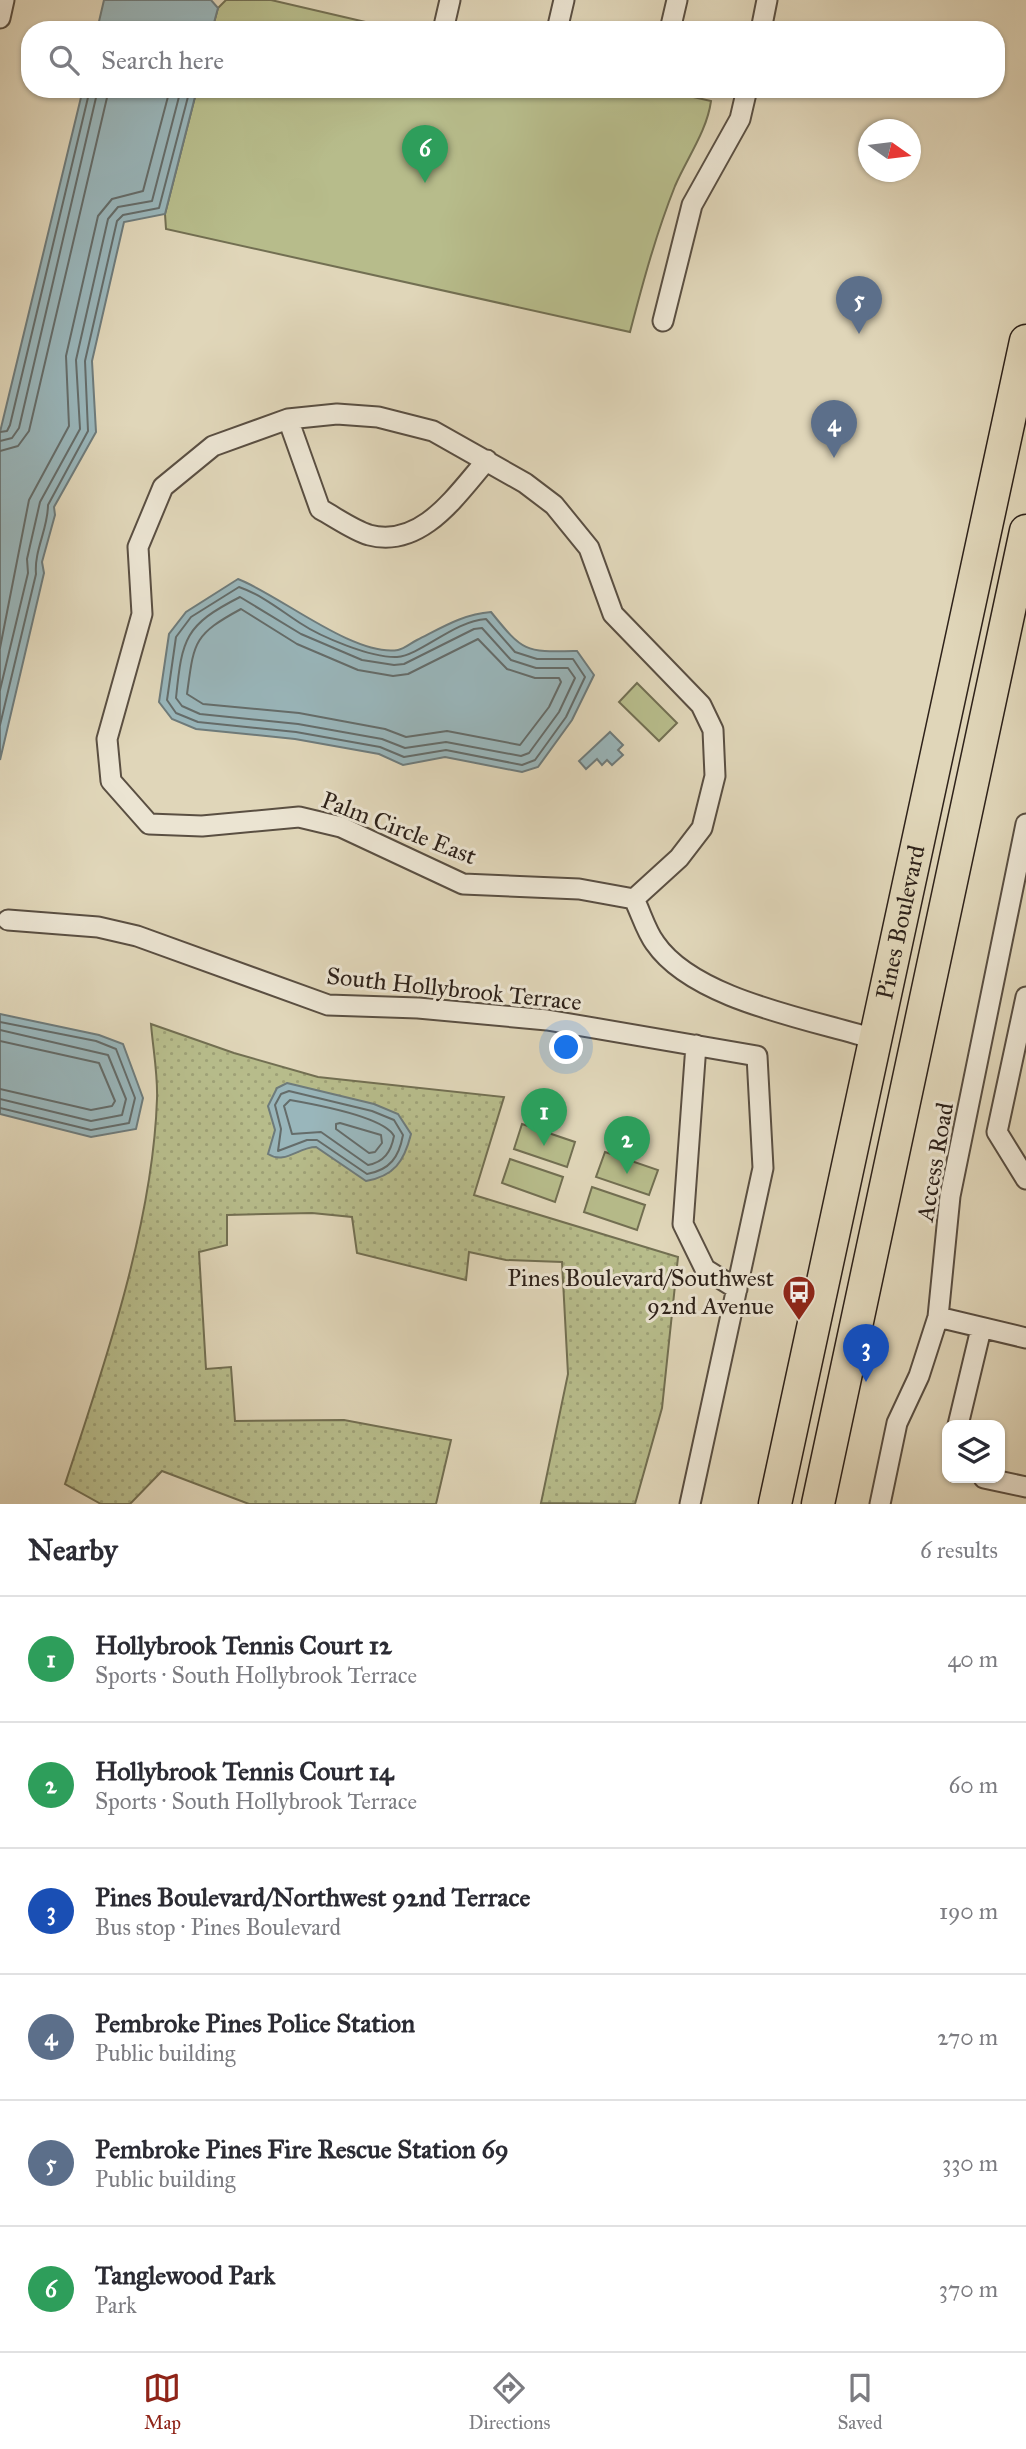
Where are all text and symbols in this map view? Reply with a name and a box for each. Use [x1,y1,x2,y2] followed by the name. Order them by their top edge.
[21,21,1005,98] search box
[45,41,83,79] icon: search
[101,44,224,76] text: Search here
[858,119,921,182] north arrow
[402,125,448,183] pin: 6
[836,276,882,334] pin: 5
[811,400,857,458] pin: 4
[317,785,481,871] street label: Palm Circle East
[869,842,932,1002] street label: Pines Boulevard
[325,961,583,1017] street label: South Hollybrook Terrace
[549,1030,583,1064] your location
[521,1088,567,1146] pin: 1
[910,1100,960,1225] street label: Access Road
[604,1116,650,1174] pin: 2
[507,1263,775,1321] place label: Pines Boulevard/Southwest 92nd Avenue
[780,1273,818,1322] bus stop icon: Pines Boulevard/Southwest 92nd Avenue
[843,1324,889,1382] pin: 3
[942,1420,1005,1483] map controls
[942,1420,1005,1483] button: layers
[28,1532,118,1568] text: Nearby
[920,1536,998,1564] text: 6 results
[95,1629,392,1661] text: Hollybrook Tennis Court 12
[46,1645,56,1673] text: 1
[948,1645,998,1673] text: 40 m
[95,1661,417,1689] text: Sports · South Hollybrook Terrace
[95,1755,394,1787] text: Hollybrook Tennis Court 14
[45,1771,57,1799] text: 2
[949,1771,998,1799] text: 60 m
[95,1787,417,1815] text: Sports · South Hollybrook Terrace
[95,1881,530,1913] text: Pines Boulevard/Northwest 92nd Terrace
[46,1897,56,1925] text: 3
[939,1897,998,1925] text: 190 m
[95,1913,341,1941] text: Bus stop · Pines Boulevard
[95,2007,415,2039] text: Pembroke Pines Police Station
[45,2023,57,2051] text: 4
[937,2023,998,2051] text: 270 m
[95,2039,235,2067] text: Public building
[95,2133,509,2165] text: Pembroke Pines Fire Rescue Station 69
[46,2149,56,2177] text: 5
[942,2149,998,2177] text: 330 m
[95,2165,235,2193] text: Public building
[95,2259,275,2291] text: Tanglewood Park
[45,2275,57,2303] text: 6
[939,2275,998,2303] text: 370 m
[95,2291,137,2319] text: Park
[143,2369,181,2434] tab: Map
[468,2369,550,2434] tab: Directions
[837,2369,883,2434] tab: Saved

